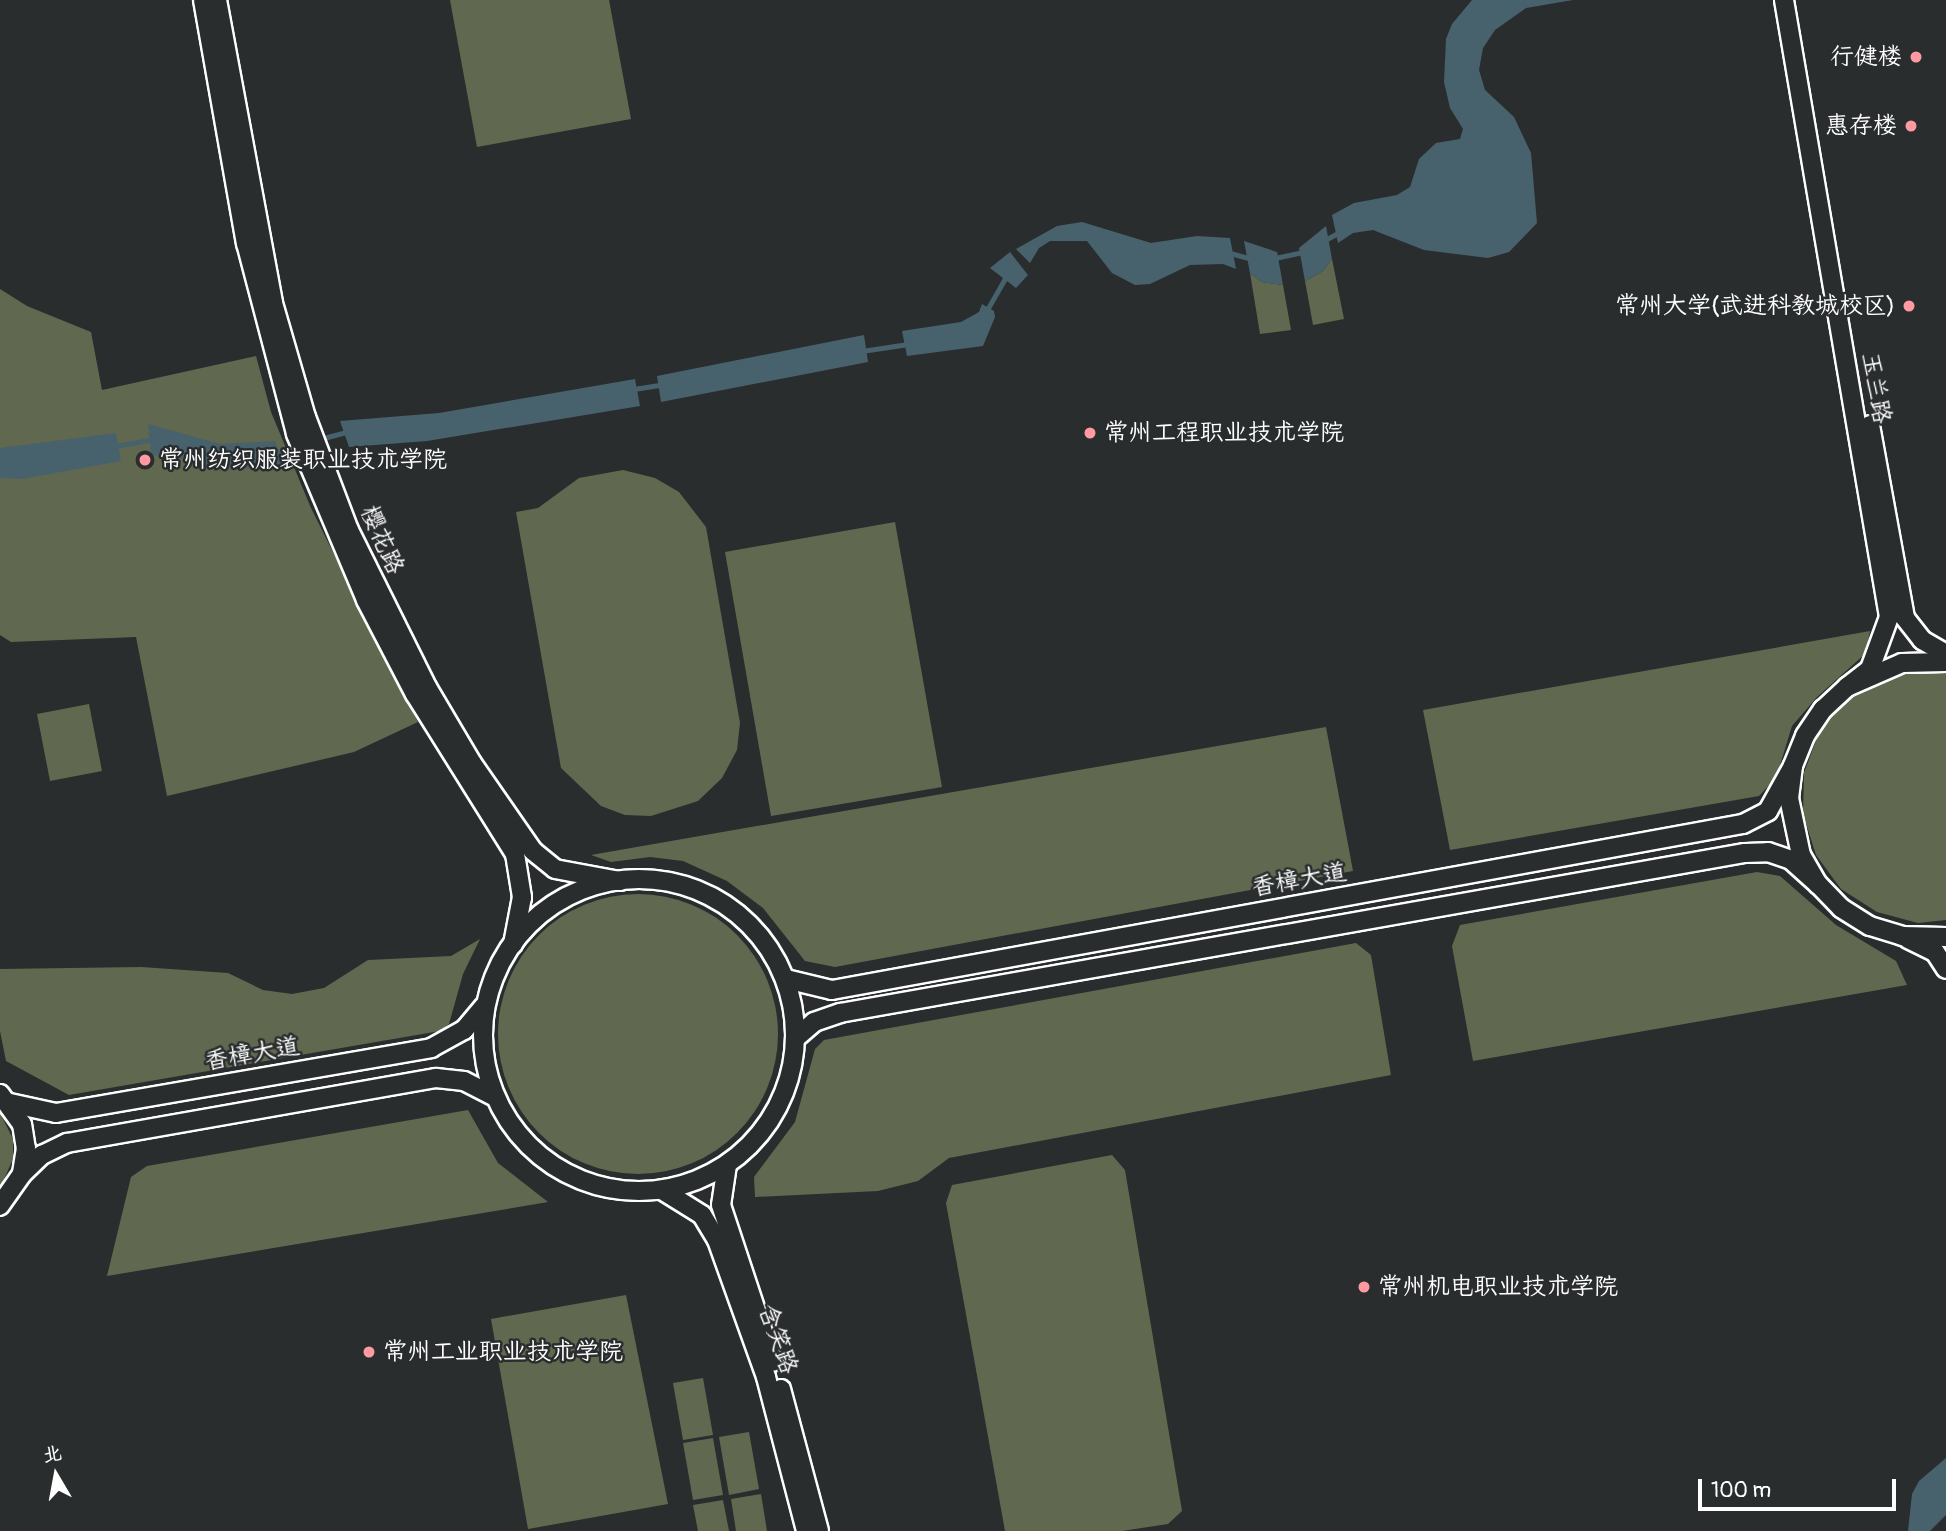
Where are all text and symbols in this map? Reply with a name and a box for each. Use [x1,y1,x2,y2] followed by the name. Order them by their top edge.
[1830,43,1902,71] place label: 行健楼
[1908,49,1924,65] marker: 行健楼
[1825,112,1897,140] place label: 惠存楼
[1903,118,1919,134] marker: 惠存楼
[1615,292,1895,320] place label: 常州大学(武进科教城校区)
[1901,298,1917,314] marker: 常州大学(武进科教城校区)
[1856,350,1896,426] street label: 玉兰路
[1104,419,1344,447] place label: 常州工程职业技术学院
[1082,425,1098,441] marker: 常州工程职业技术学院
[159,446,447,474] place label: 常州纺织服装职业技术学院
[137,452,153,468] marker: 常州纺织服装职业技术学院
[354,501,410,579] street label: 樱花路
[1249,857,1349,903] street label: 香樟大道
[202,1031,302,1077] street label: 香樟大道
[1378,1273,1618,1301] place label: 常州机电职业技术学院
[1356,1279,1372,1295] marker: 常州机电职业技术学院
[753,1300,803,1378] street label: 含笑路
[383,1338,623,1366] place label: 常州工业职业技术学院
[361,1344,377,1360] marker: 常州工业职业技术学院
[21,1440,91,1510] north arrow
[41,1441,64,1468] text: 北
[1701,1464,1899,1508] scale bar
[1711,1477,1771,1504] text: 100 m

